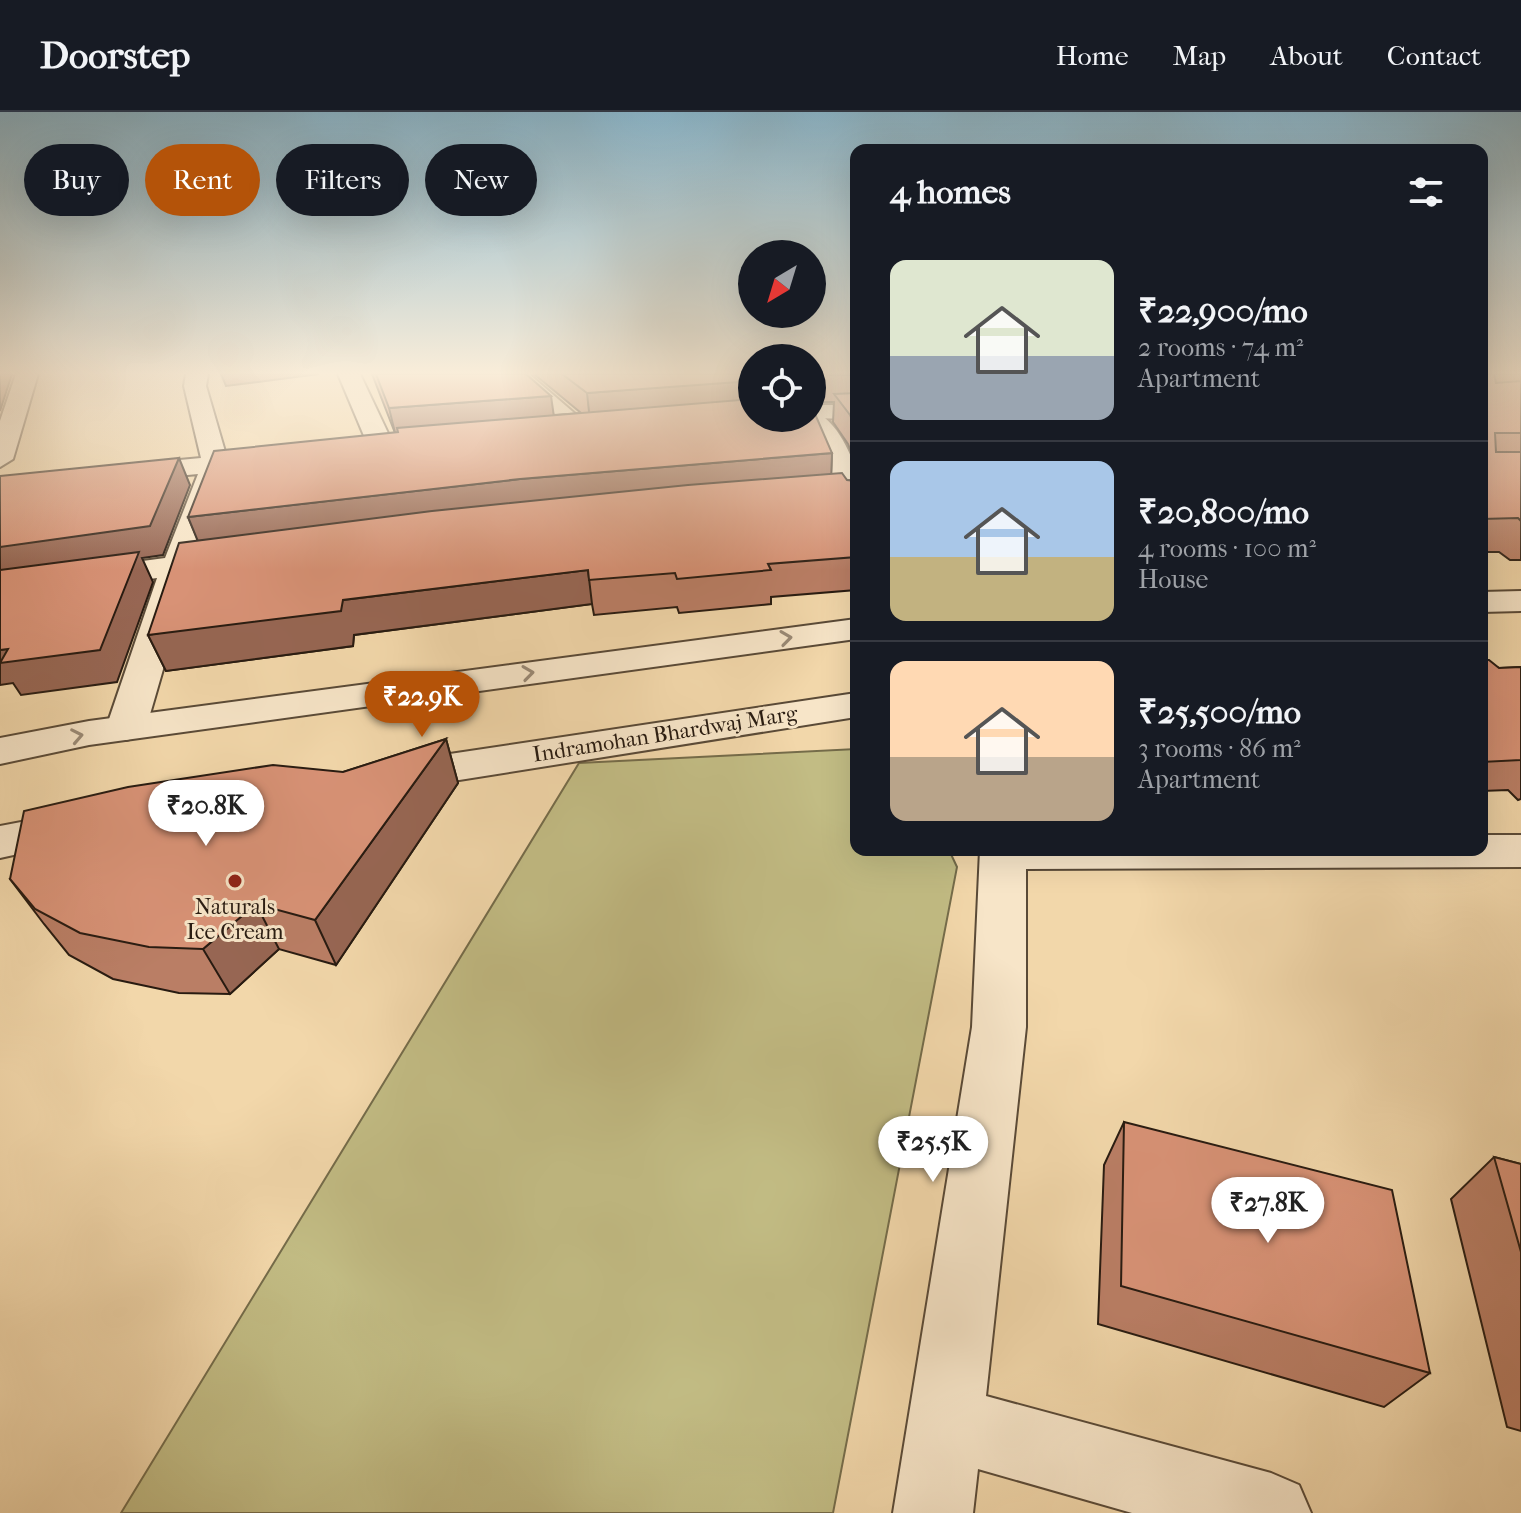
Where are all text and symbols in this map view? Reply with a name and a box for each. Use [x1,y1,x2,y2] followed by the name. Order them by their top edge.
[40,33,190,78] text: Doorstep
[1056,39,1129,72] text: Home
[1173,39,1226,72] text: Map
[1270,39,1343,72] text: About
[1387,39,1481,72] text: Contact
[24,144,129,216] chip: Buy
[145,144,260,216] chip: Rent
[276,144,409,216] chip: Filters
[425,144,537,216] chip: New
[1404,170,1448,214] icon: filters
[890,172,1011,212] text: 4 homes
[738,240,826,328] north arrow
[738,240,826,432] map controls
[1138,291,1308,331] text: ₹22,900/mo
[954,292,1050,388] icon: home
[1138,332,1303,363] text: 2 rooms · 74 m²
[738,344,826,432] button: locate
[1138,363,1260,394] text: Apartment
[1138,492,1309,532] text: ₹20,800/mo
[954,493,1050,589] icon: home
[1138,533,1316,564] text: 4 rooms · 100 m²
[1138,564,1208,595] text: House
[779,630,793,647] one-way arrow
[521,665,535,682] one-way arrow
[357,671,487,739] pin: ₹22.9K
[383,681,461,712] text: ₹22.9K
[1138,692,1301,732] text: ₹25,500/mo
[954,693,1050,789] icon: home
[531,700,799,768] street label: Indramohan Bhardwaj Marg
[70,728,83,745] one-way arrow
[1138,733,1301,764] text: 3 rooms · 86 m²
[1138,764,1260,795] text: Apartment
[141,780,271,848] pin: ₹20.8K
[166,790,246,821] text: ₹20.8K
[226,872,244,890] marker: Naturals Ice Cream
[187,894,284,945] place label: Naturals Ice Cream
[868,1116,998,1184] pin: ₹25.5K
[896,1126,970,1157] text: ₹25.5K
[1203,1177,1333,1245] pin: ₹27.8K
[1229,1187,1307,1218] text: ₹27.8K

